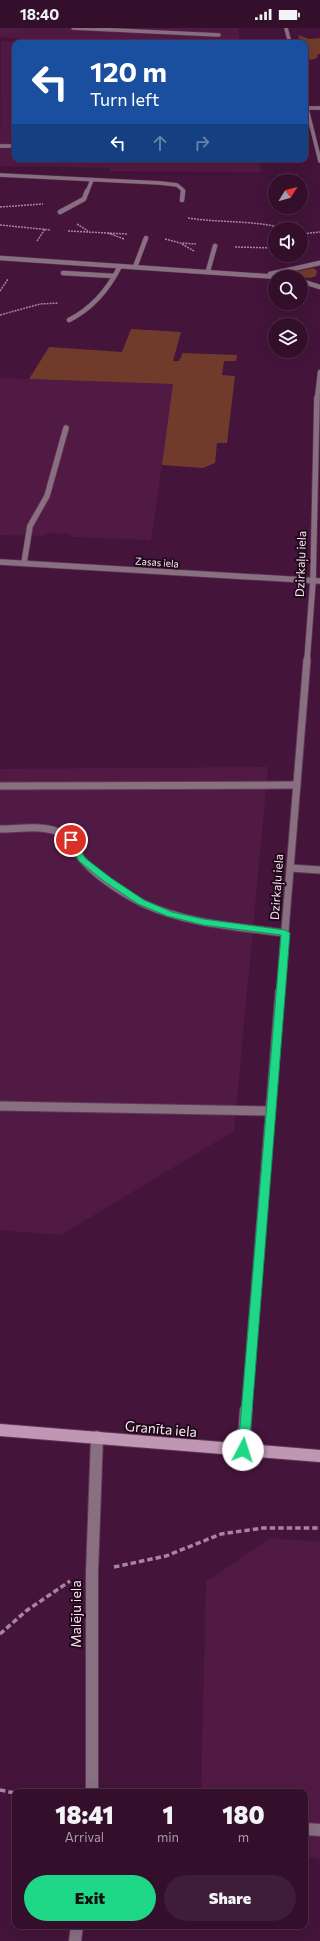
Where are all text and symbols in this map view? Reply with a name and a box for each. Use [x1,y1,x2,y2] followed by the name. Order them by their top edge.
[20,5,59,23] text: 18:40
[90,54,167,88] text: 120 m
[24,56,76,108] icon: left
[90,88,159,110] text: Turn left
[107,132,129,154] icon: left
[149,132,171,154] icon: ahead
[191,132,213,154] icon: right
[268,174,308,214] north arrow
[268,174,308,358] map controls
[268,222,308,262] button: sound
[268,270,308,310] button: search
[268,318,308,358] button: layers
[292,531,310,597] street label: Dzirkaļu iela
[135,554,179,570] street label: Zasas iela
[54,823,88,857] pin
[60,829,82,851] icon: arrive
[267,853,287,921] street label: Dzirkaļu iela
[124,1417,198,1440] street label: Granīta iela
[222,1429,264,1471] position arrow
[67,1580,84,1648] street label: Malēju iela
[55,1800,114,1829] text: 18:41
[162,1800,174,1829] text: 1
[222,1800,265,1829] text: 180
[65,1829,104,1845] text: Arrival
[157,1829,179,1845] text: min
[238,1829,249,1845] text: m
[24,1875,156,1921] button: Exit
[164,1875,296,1921] button: Share

